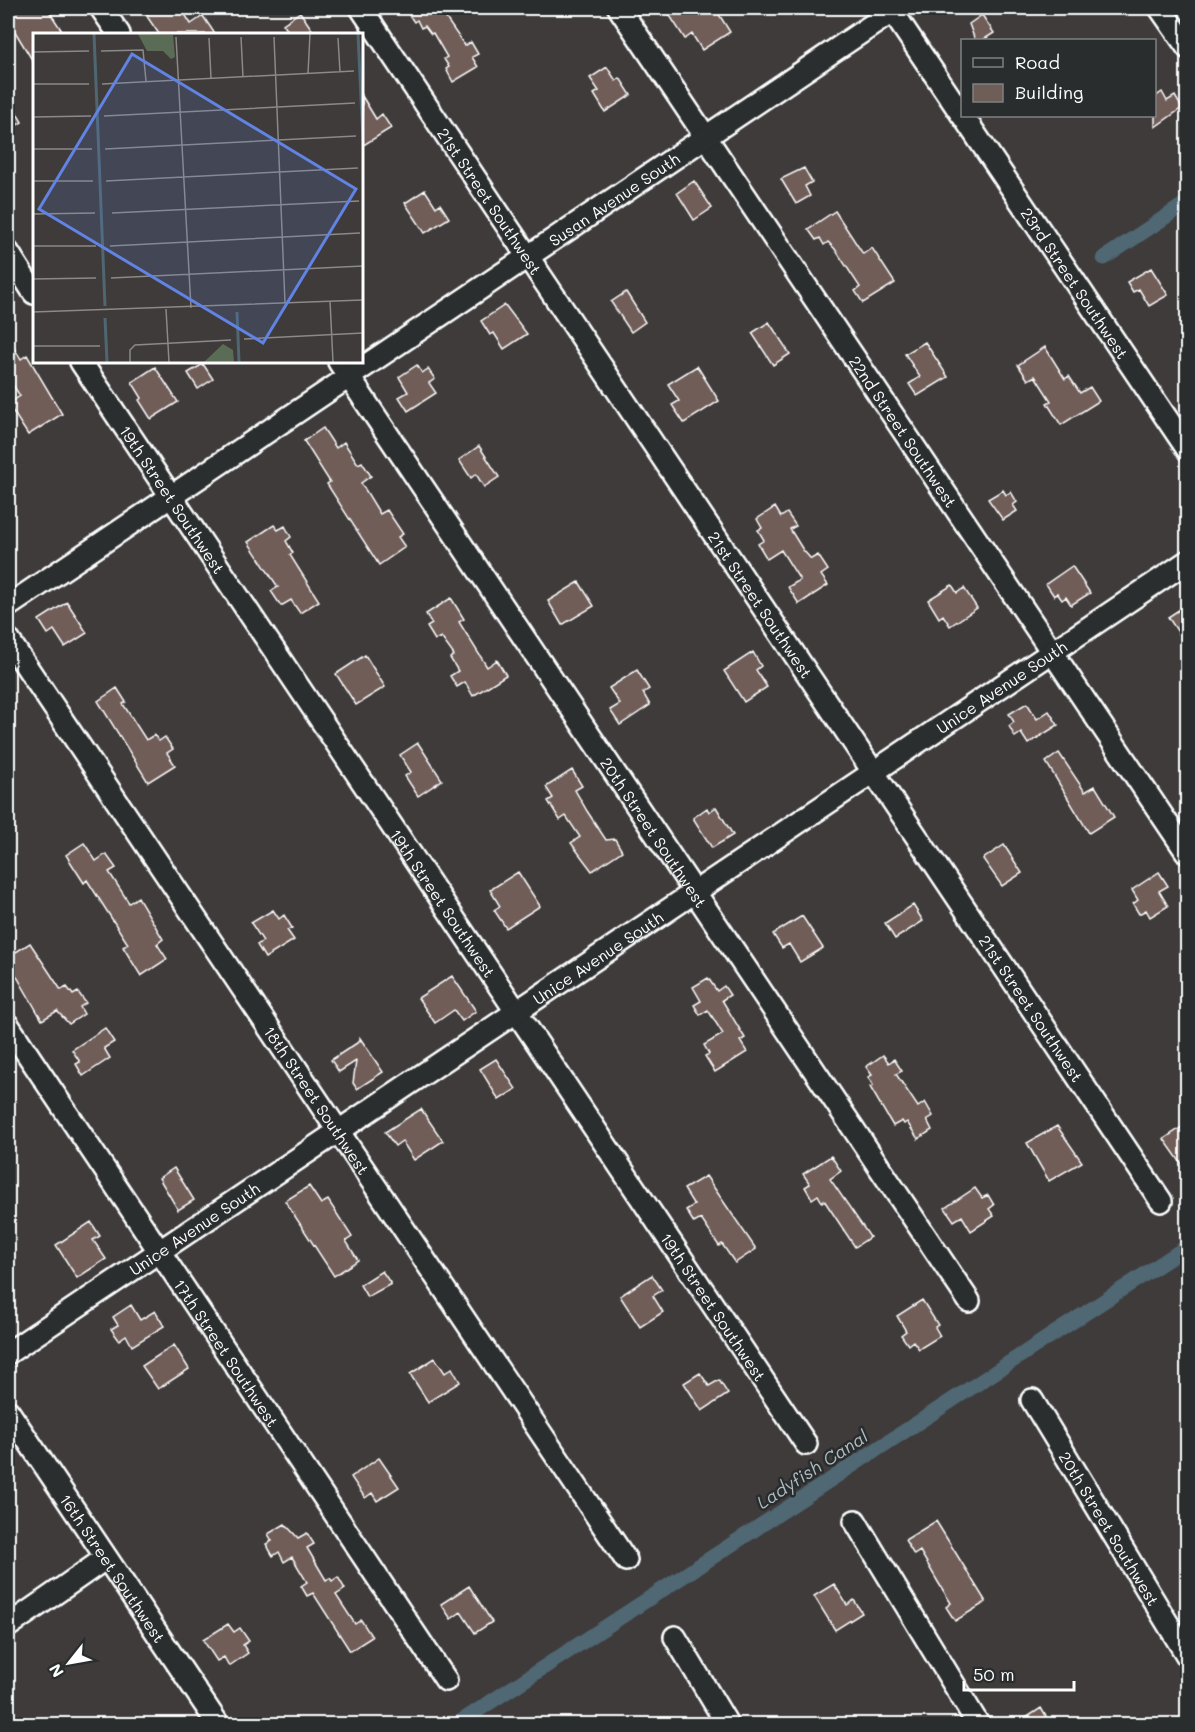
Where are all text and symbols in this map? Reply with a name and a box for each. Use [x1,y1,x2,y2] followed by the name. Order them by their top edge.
[33,33,363,363] inset map
[961,39,1156,117] legend
[1015,50,1060,74] text: Road
[1015,80,1083,104] text: Building
[433,123,547,278] street label: 21st Street Southwest
[544,147,683,250] street label: Susan Avenue South
[1017,203,1134,362] street label: 23rd Street Southwest
[845,351,962,511] street label: 22nd Street Southwest
[116,421,230,577] street label: 19th Street Southwest
[704,527,818,682] street label: 21st Street Southwest
[932,635,1070,738] street label: Unice Avenue South
[596,753,712,911] street label: 20th Street Southwest
[386,825,501,981] street label: 19th Street Southwest
[528,906,667,1009] street label: Unice Avenue South
[975,930,1088,1086] street label: 21st Street Southwest
[260,1021,375,1178] street label: 18th Street Southwest
[125,1177,263,1279] street label: Unice Avenue South
[657,1228,771,1385] street label: 19th Street Southwest
[170,1274,284,1431] street label: 17th Street Southwest
[752,1424,873,1514] water label: Ladyfish Canal
[1055,1447,1165,1609] street label: 20th Street Southwest
[56,1490,171,1646] street label: 16th Street Southwest
[39,1633,99,1693] north arrow
[964,1654,1074,1692] scale bar
[44,1660,68,1682] text: N
[973,1662,1015,1686] text: 50 m

